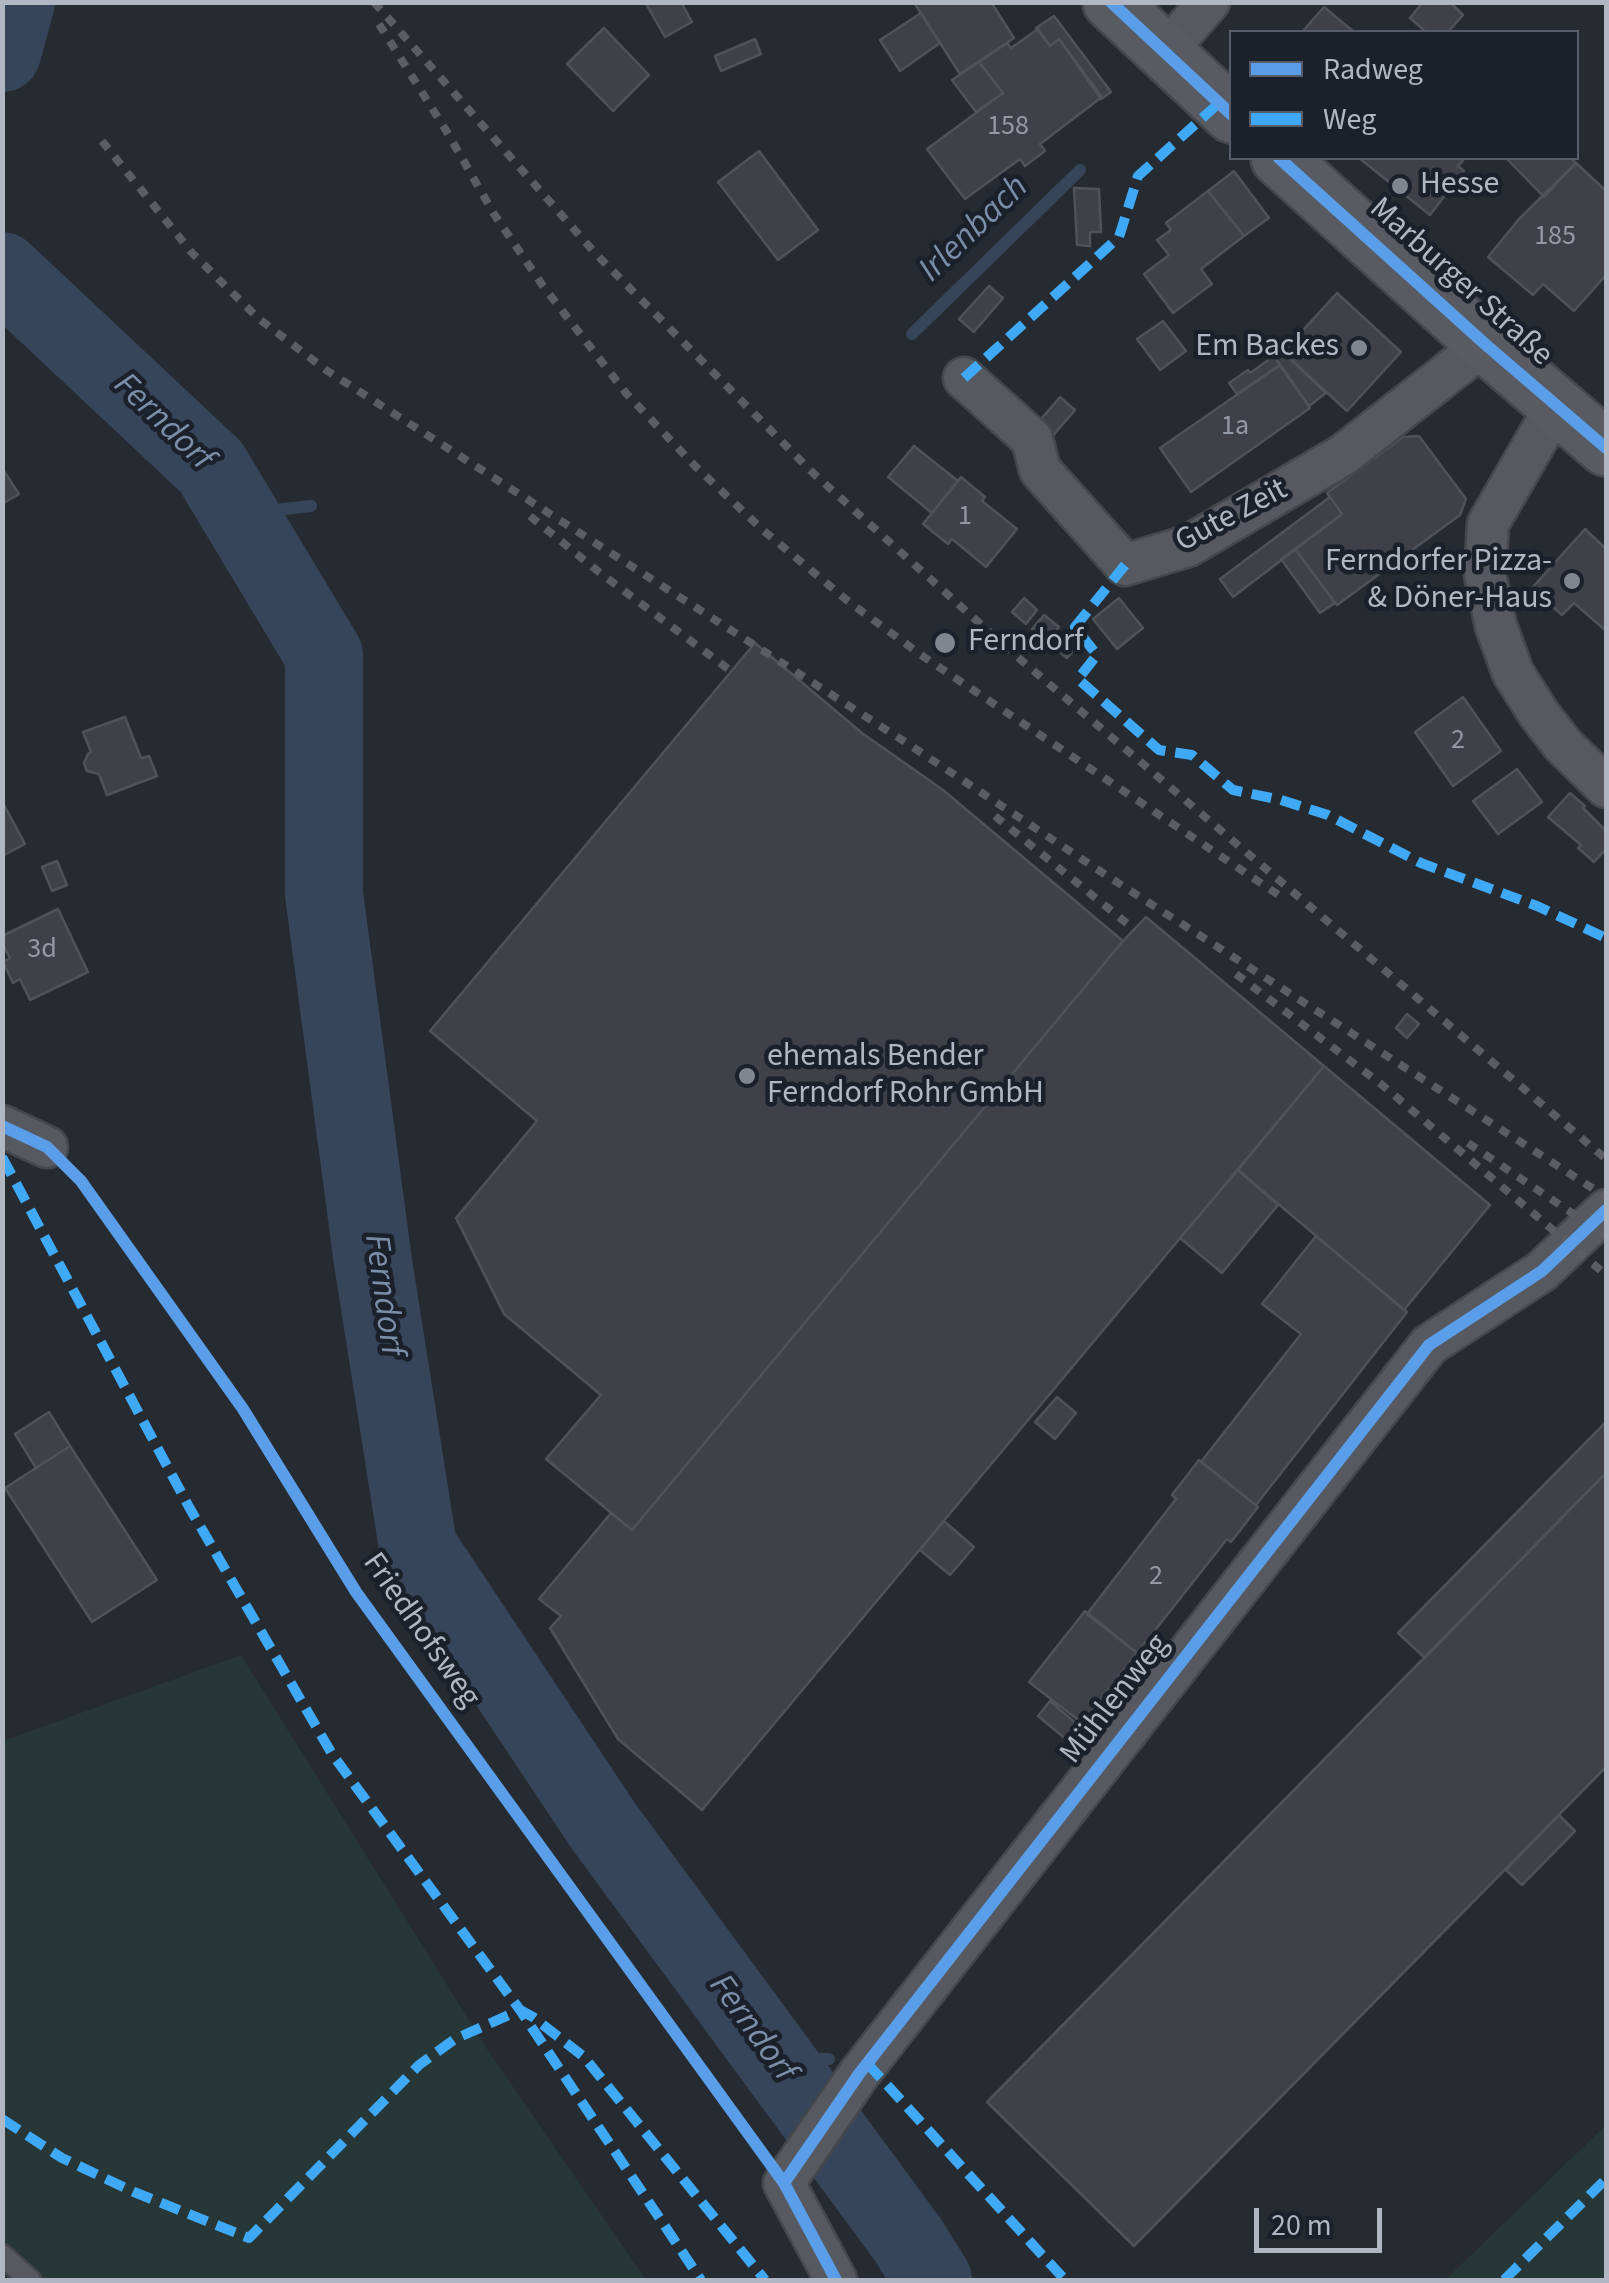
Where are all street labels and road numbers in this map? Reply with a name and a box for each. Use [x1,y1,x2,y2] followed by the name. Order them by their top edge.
[1360,191,1560,375] street label: Marburger Straße
[1170,472,1294,562] street label: Gute Zeit
[353,1546,487,1716] street label: Friedhofsweg
[1053,1627,1179,1773] street label: Mühlenweg

